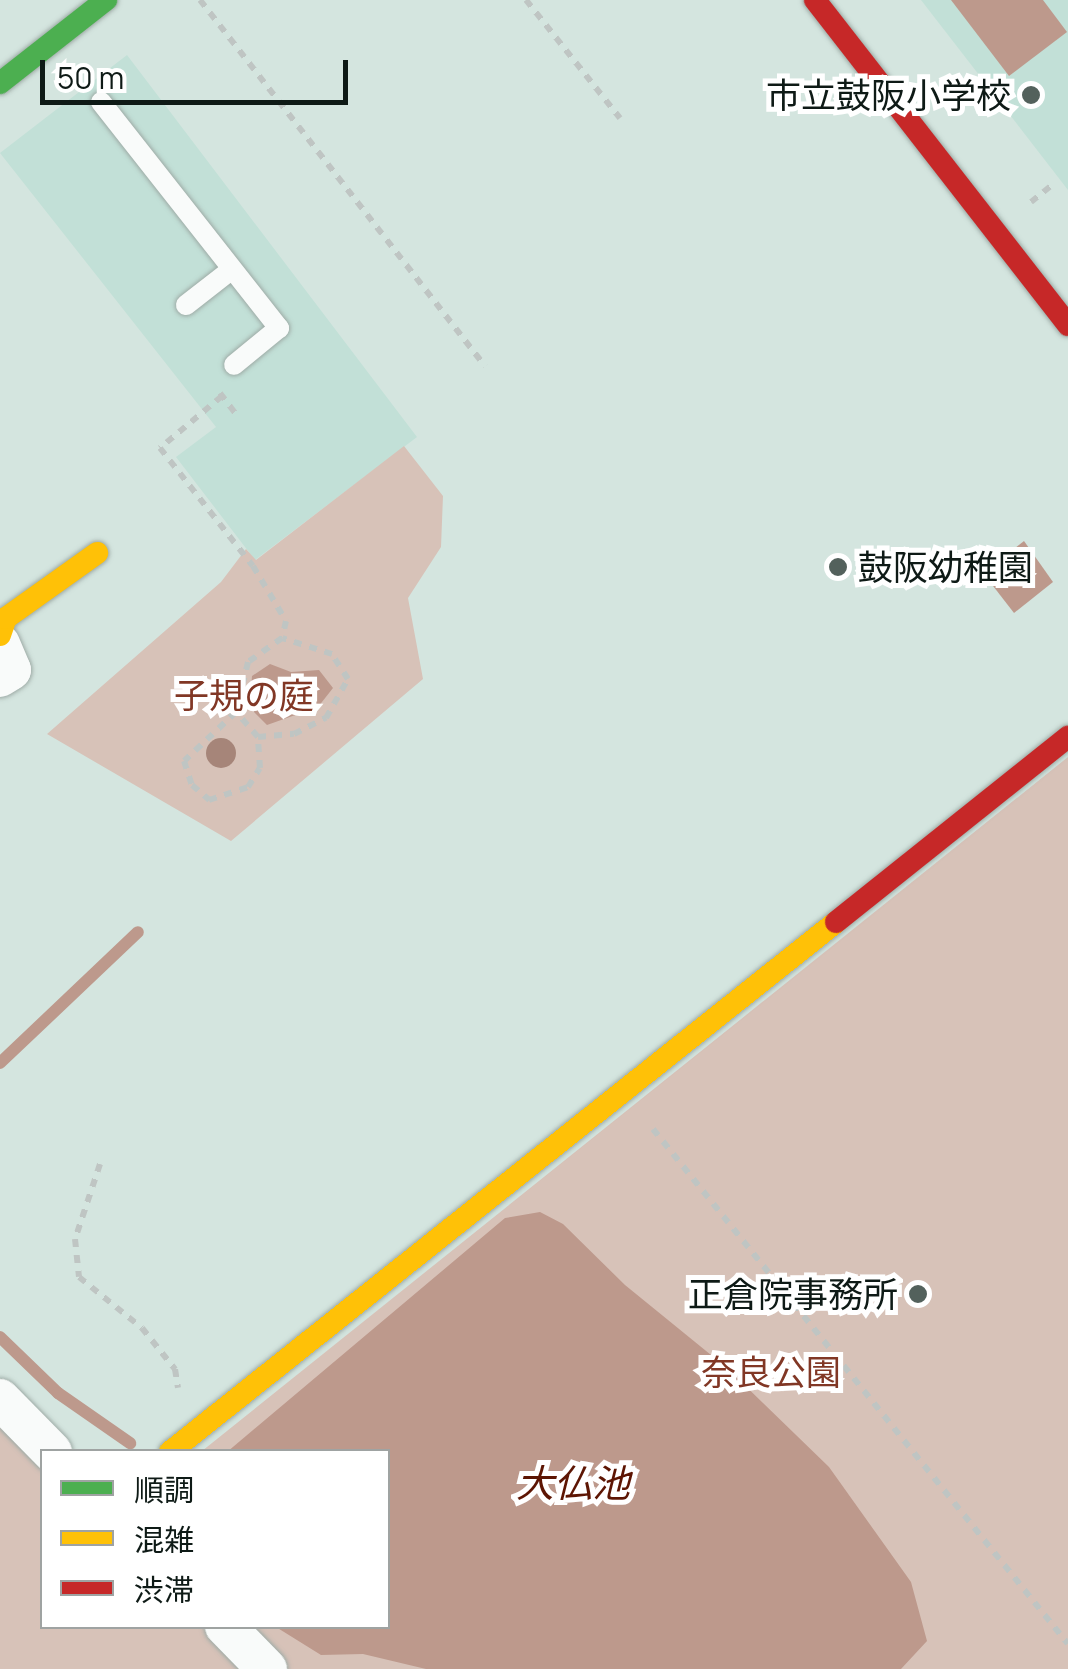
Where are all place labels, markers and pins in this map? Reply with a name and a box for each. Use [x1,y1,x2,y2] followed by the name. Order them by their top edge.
[766,74,1011,116] place label: 市立鼓阪小学校
[1020,84,1042,106] marker: 市立鼓阪小学校
[858,546,1033,588] place label: 鼓阪幼稚園
[827,556,849,578] marker: 鼓阪幼稚園
[688,1273,898,1315] place label: 正倉院事務所
[907,1283,929,1305] marker: 正倉院事務所

